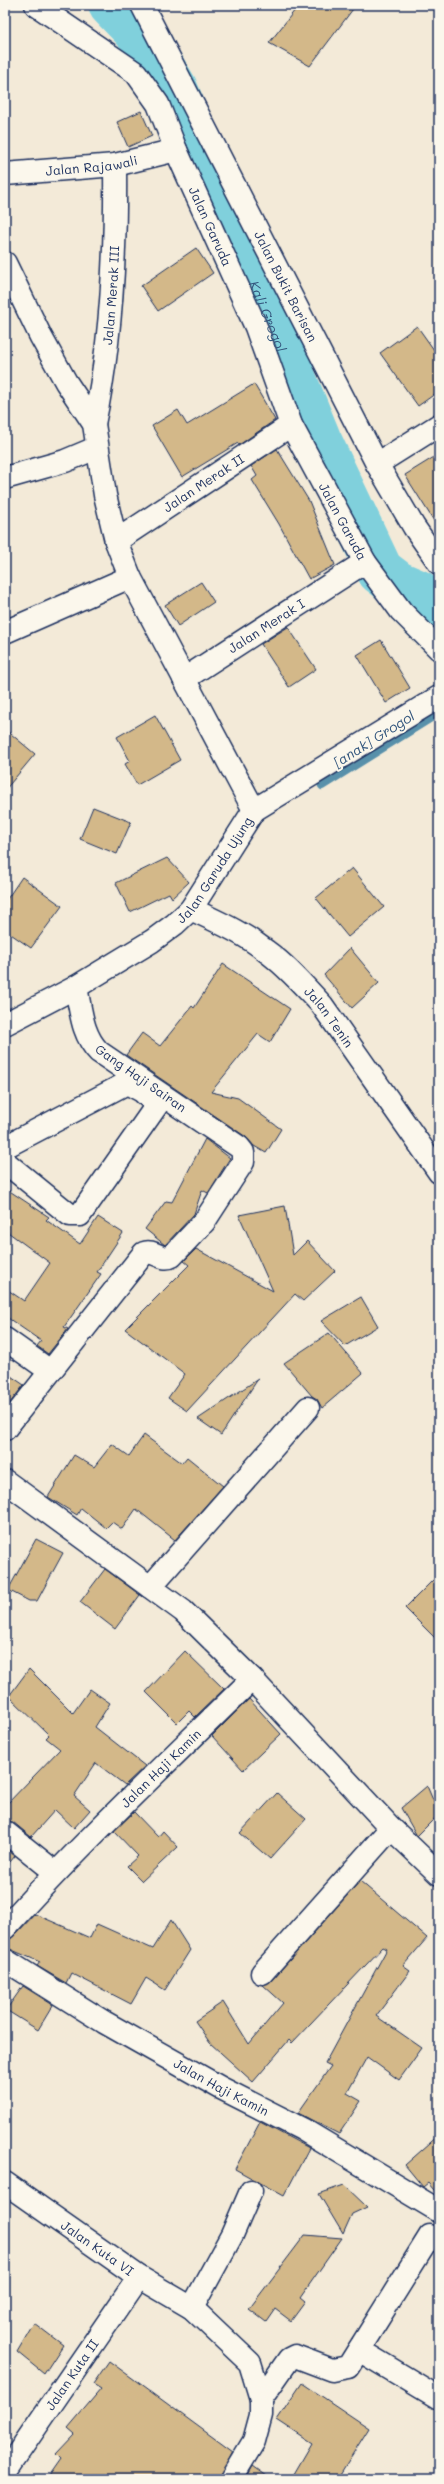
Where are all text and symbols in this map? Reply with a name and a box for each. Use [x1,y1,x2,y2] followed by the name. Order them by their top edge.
[45,151,139,179] street label: Jalan Rajawali
[186,184,236,269] street label: Jalan Garuda
[251,228,322,344] street label: Jalan Bukit Barisan
[98,245,122,346] street label: Jalan Merak III
[245,278,291,355] water label: Kali Grogol
[160,449,247,516] street label: Jalan Merak II
[316,479,371,563] street label: Jalan Garuda
[225,594,308,656] street label: Jalan Merak I
[329,706,418,772] water label: [anak] Grogol
[173,813,256,926] street label: Jalan Garuda Ujung
[301,983,358,1050] street label: Jalan Tenin
[92,1040,190,1115] street label: Gang Haji Sairan
[117,1725,204,1811] street label: Jalan Haji Kamin
[171,2054,272,2119] street label: Jalan Haji Kamin
[58,2216,138,2279] street label: Jalan Kuta VI
[41,2335,102,2413] street label: Jalan Kuta II

